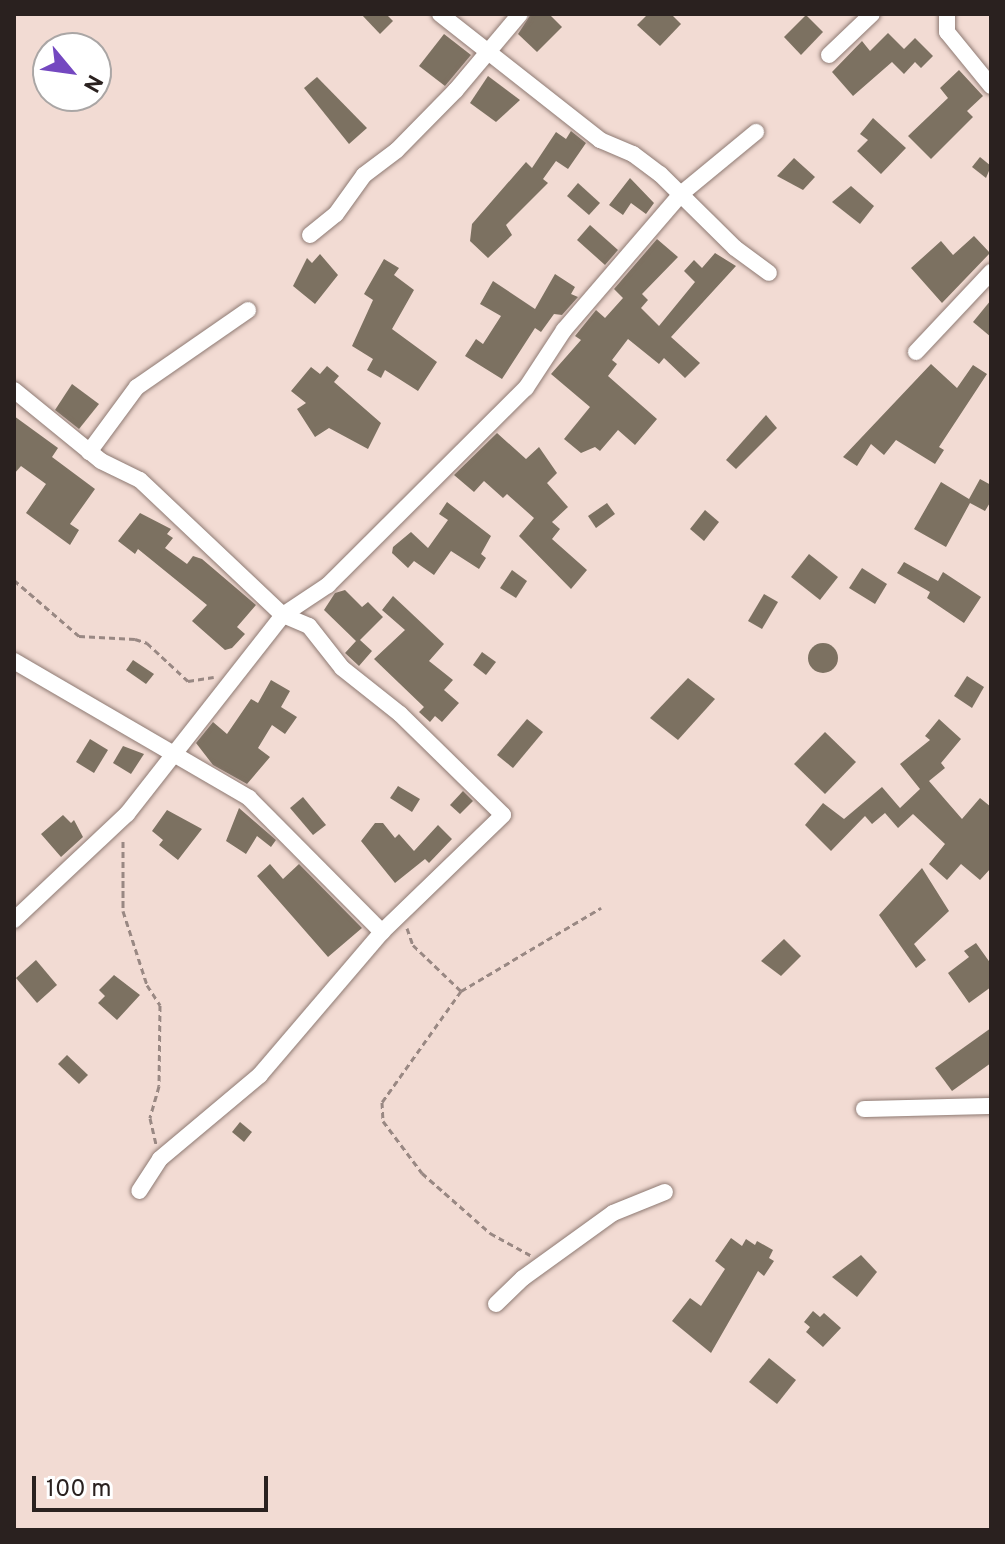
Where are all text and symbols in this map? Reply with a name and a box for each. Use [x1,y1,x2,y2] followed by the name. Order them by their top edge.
[32,32,112,112] north arrow
[76,69,107,96] text: N
[36,1460,272,1510] scale bar
[46,1475,112,1505] text: 100 m

